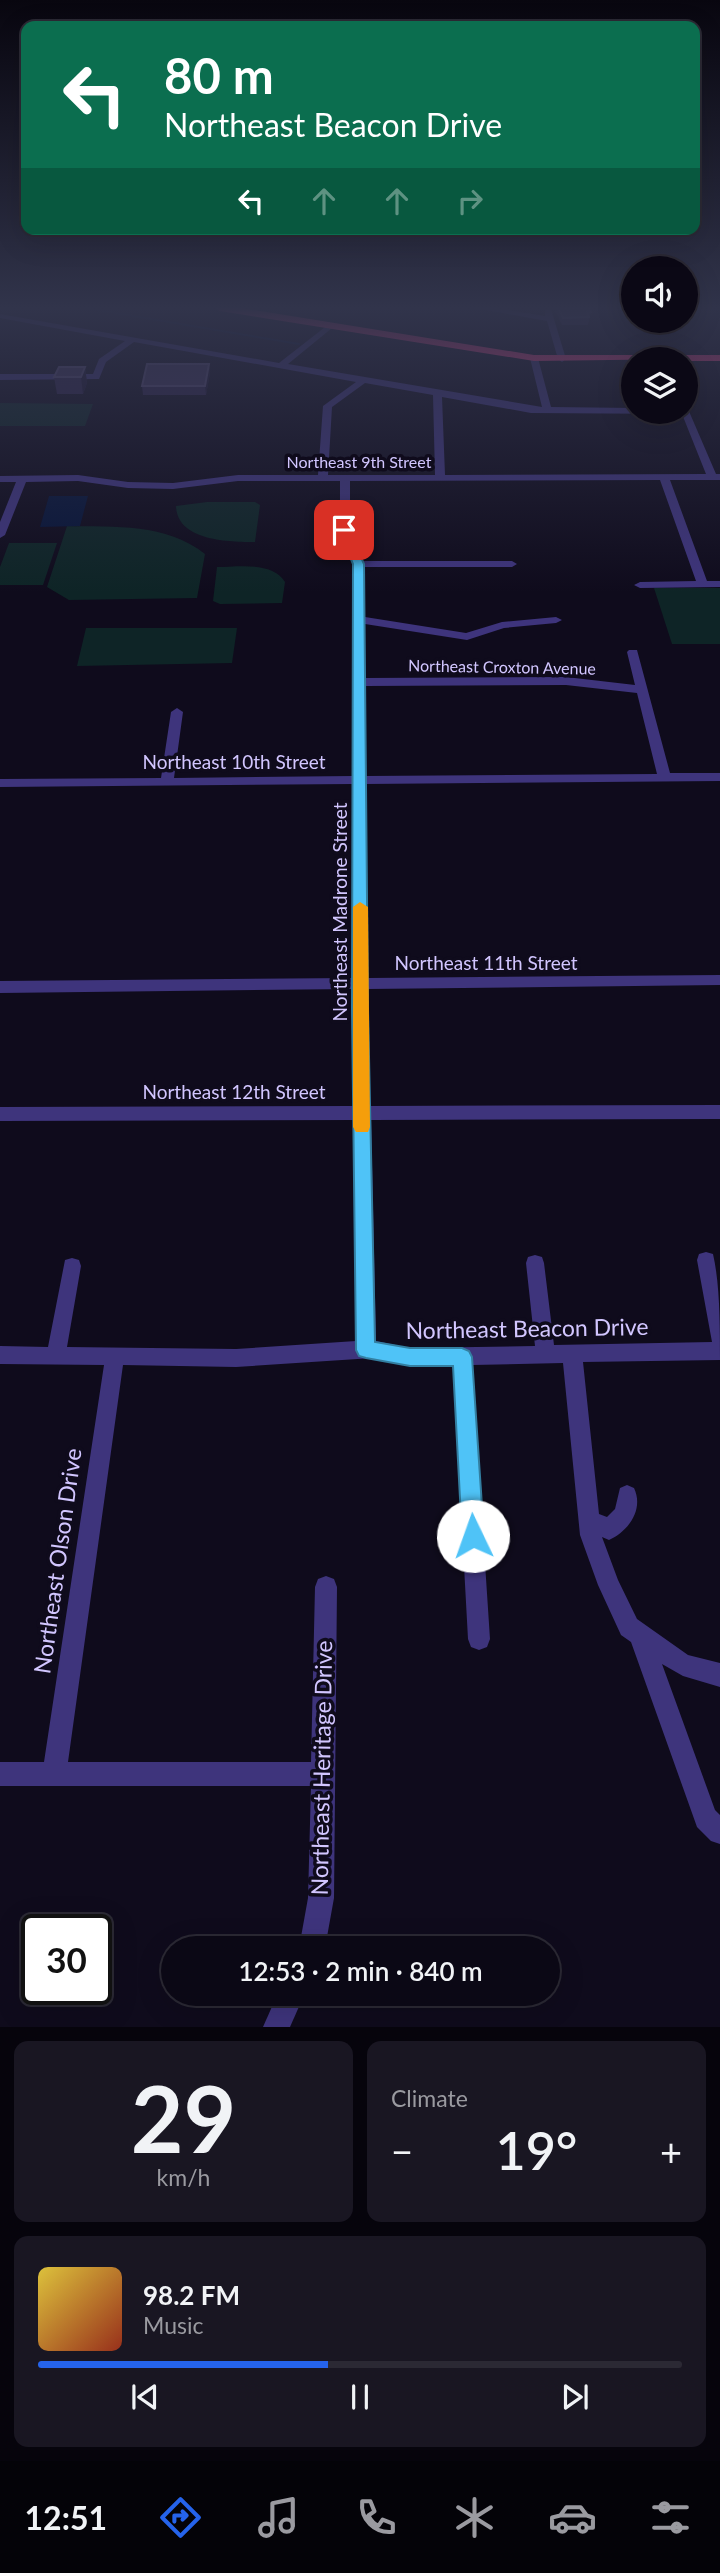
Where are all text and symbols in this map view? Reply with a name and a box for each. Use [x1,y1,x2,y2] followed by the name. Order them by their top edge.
[164,46,274,104] text: 80 m
[49,49,140,140] icon: left
[164,105,502,144] text: Northeast Beacon Drive
[232,182,270,220] icon: left
[305,182,343,220] icon: ahead
[378,182,416,220] icon: ahead
[451,182,489,220] icon: right
[621,256,698,424] map controls
[621,256,698,333] button: sound
[621,347,698,424] button: layers
[287,452,432,471] street label: Northeast 9th Street
[314,500,374,560] pin
[325,511,363,549] icon: arrive
[408,655,596,678] street label: Northeast Croxton Avenue
[142,750,326,773] street label: Northeast 10th Street
[328,802,351,1021] street label: Northeast Madrone Street
[394,951,578,974] street label: Northeast 11th Street
[142,1080,326,1103] street label: Northeast 12th Street
[405,1312,649,1344] street label: Northeast Beacon Drive
[27,1446,87,1675] street label: Northeast Olson Drive
[436,1499,510,1573] position arrow
[305,1640,337,1896] street label: Northeast Heritage Drive
[21,1914,112,2005] speed limit sign: 30
[238,1955,483,1987] text: 12:53 · 2 min · 840 m
[131,2063,236,2172] text: 29
[391,2084,468,2112] text: Climate
[496,2119,577,2181] text: 19°
[391,2128,413,2174] text: −
[660,2128,682,2174] text: +
[157,2163,210,2191] text: km/h
[143,2279,240,2311] text: 98.2 FM
[143,2311,203,2339] text: Music
[126,2378,164,2416] icon: previous
[341,2378,379,2416] icon: pause
[556,2378,594,2416] icon: next
[156,2493,205,2542] icon: directions
[254,2493,303,2542] icon: music
[352,2493,401,2542] icon: phone
[450,2493,499,2542] icon: climate
[548,2493,597,2542] icon: car
[646,2493,695,2542] icon: filters
[25,2498,107,2537] text: 12:51

